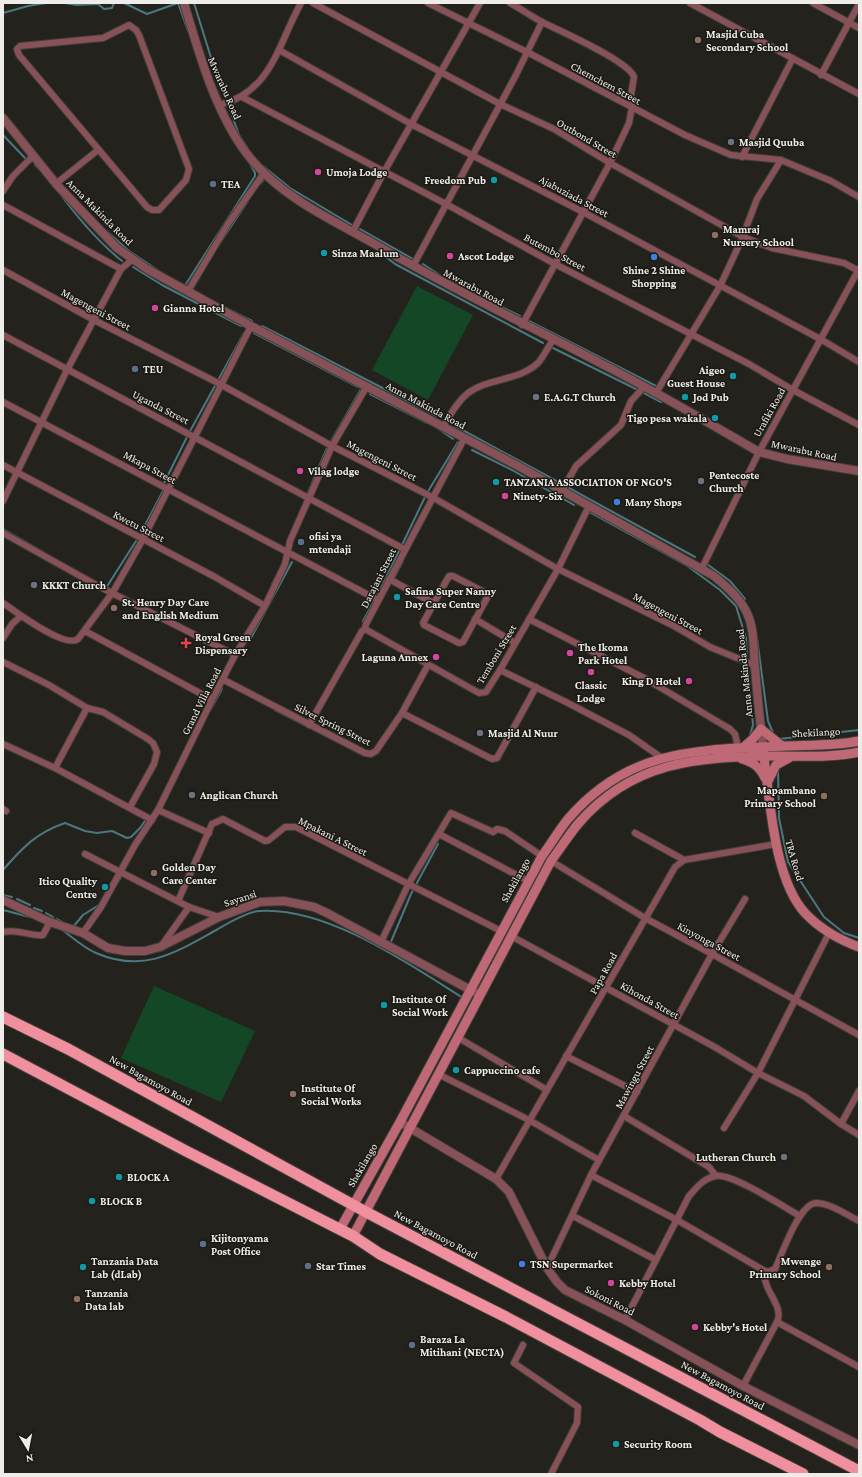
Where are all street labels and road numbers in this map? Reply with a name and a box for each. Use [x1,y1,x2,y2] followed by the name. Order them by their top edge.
[206,55,244,121] street label: Mwarabu Road
[569,59,644,107] street label: Chemchem Street
[555,116,620,160] street label: Outbond Street
[537,173,611,220] street label: Ajabuziada Street
[64,176,136,248] street label: Anna Makinda Road
[522,231,588,273] street label: Butembo Street
[442,266,507,308] street label: Mwarabu Road
[59,286,133,333] street label: Magengeni Street
[384,379,468,431] street label: Anna Makinda Road
[751,385,788,439] street label: Urafiki Road
[130,388,192,427] street label: Uganda Street
[345,437,419,484] street label: Magengeni Street
[770,437,838,463] street label: Mwarabu Road
[121,448,179,487] street label: Mkapa Street
[111,508,167,544] street label: Kwetu Street
[358,546,399,610] street label: Darajani Street
[631,590,705,637] street label: Magengeni Street
[474,622,519,686] street label: Temboni Street
[733,628,755,718] street label: Anna Makinda Road
[179,665,223,737] street label: Grand Villa Road
[292,700,373,749] street label: Silver Spring Street
[791,725,841,740] street label: Shekilango
[296,814,370,859] street label: Mpakani A Street
[783,838,807,882] street label: TRA Road
[498,855,533,905] street label: Shekilango
[222,887,258,910] street label: Sayansi
[675,919,743,964] street label: Kinyonga Street
[587,950,620,996] street label: Papa Road
[619,979,682,1021] street label: Kihonda Street
[612,1043,657,1111] street label: Mawingu Street
[107,1052,195,1109] street label: New Bagamoyo Road
[345,1140,380,1190] street label: Shekilango
[392,1207,480,1262] street label: New Bagamoyo Road
[583,1282,637,1318] street label: Sokoni Road
[679,1358,767,1413] street label: New Bagamoyo Road

